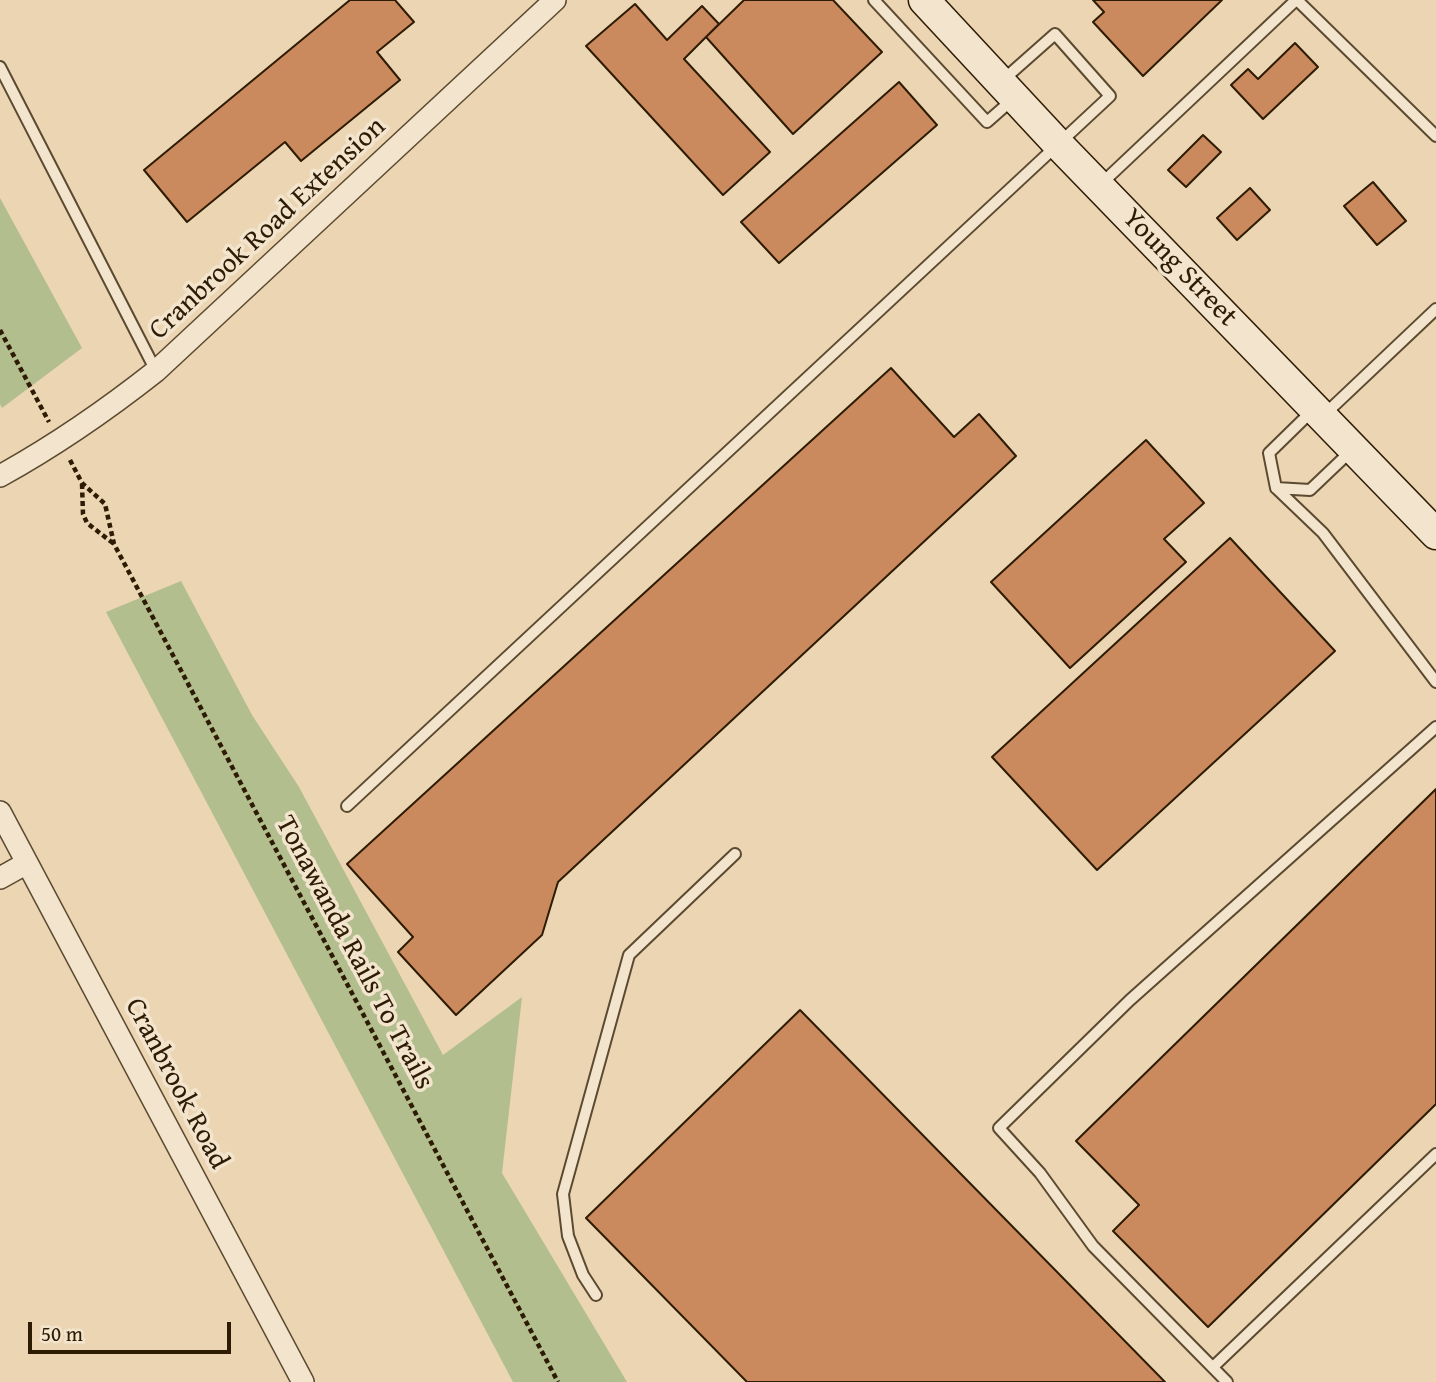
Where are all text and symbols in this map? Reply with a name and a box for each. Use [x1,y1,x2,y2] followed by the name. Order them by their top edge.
[143,111,393,347] street label: Cranbrook Road Extension
[1114,202,1244,334] street label: Young Street
[268,811,440,1095] street label: Tonawanda Rails To Trails
[117,993,235,1175] street label: Cranbrook Road
[32,1308,234,1352] scale bar
[41,1318,83,1349] text: 50 m

